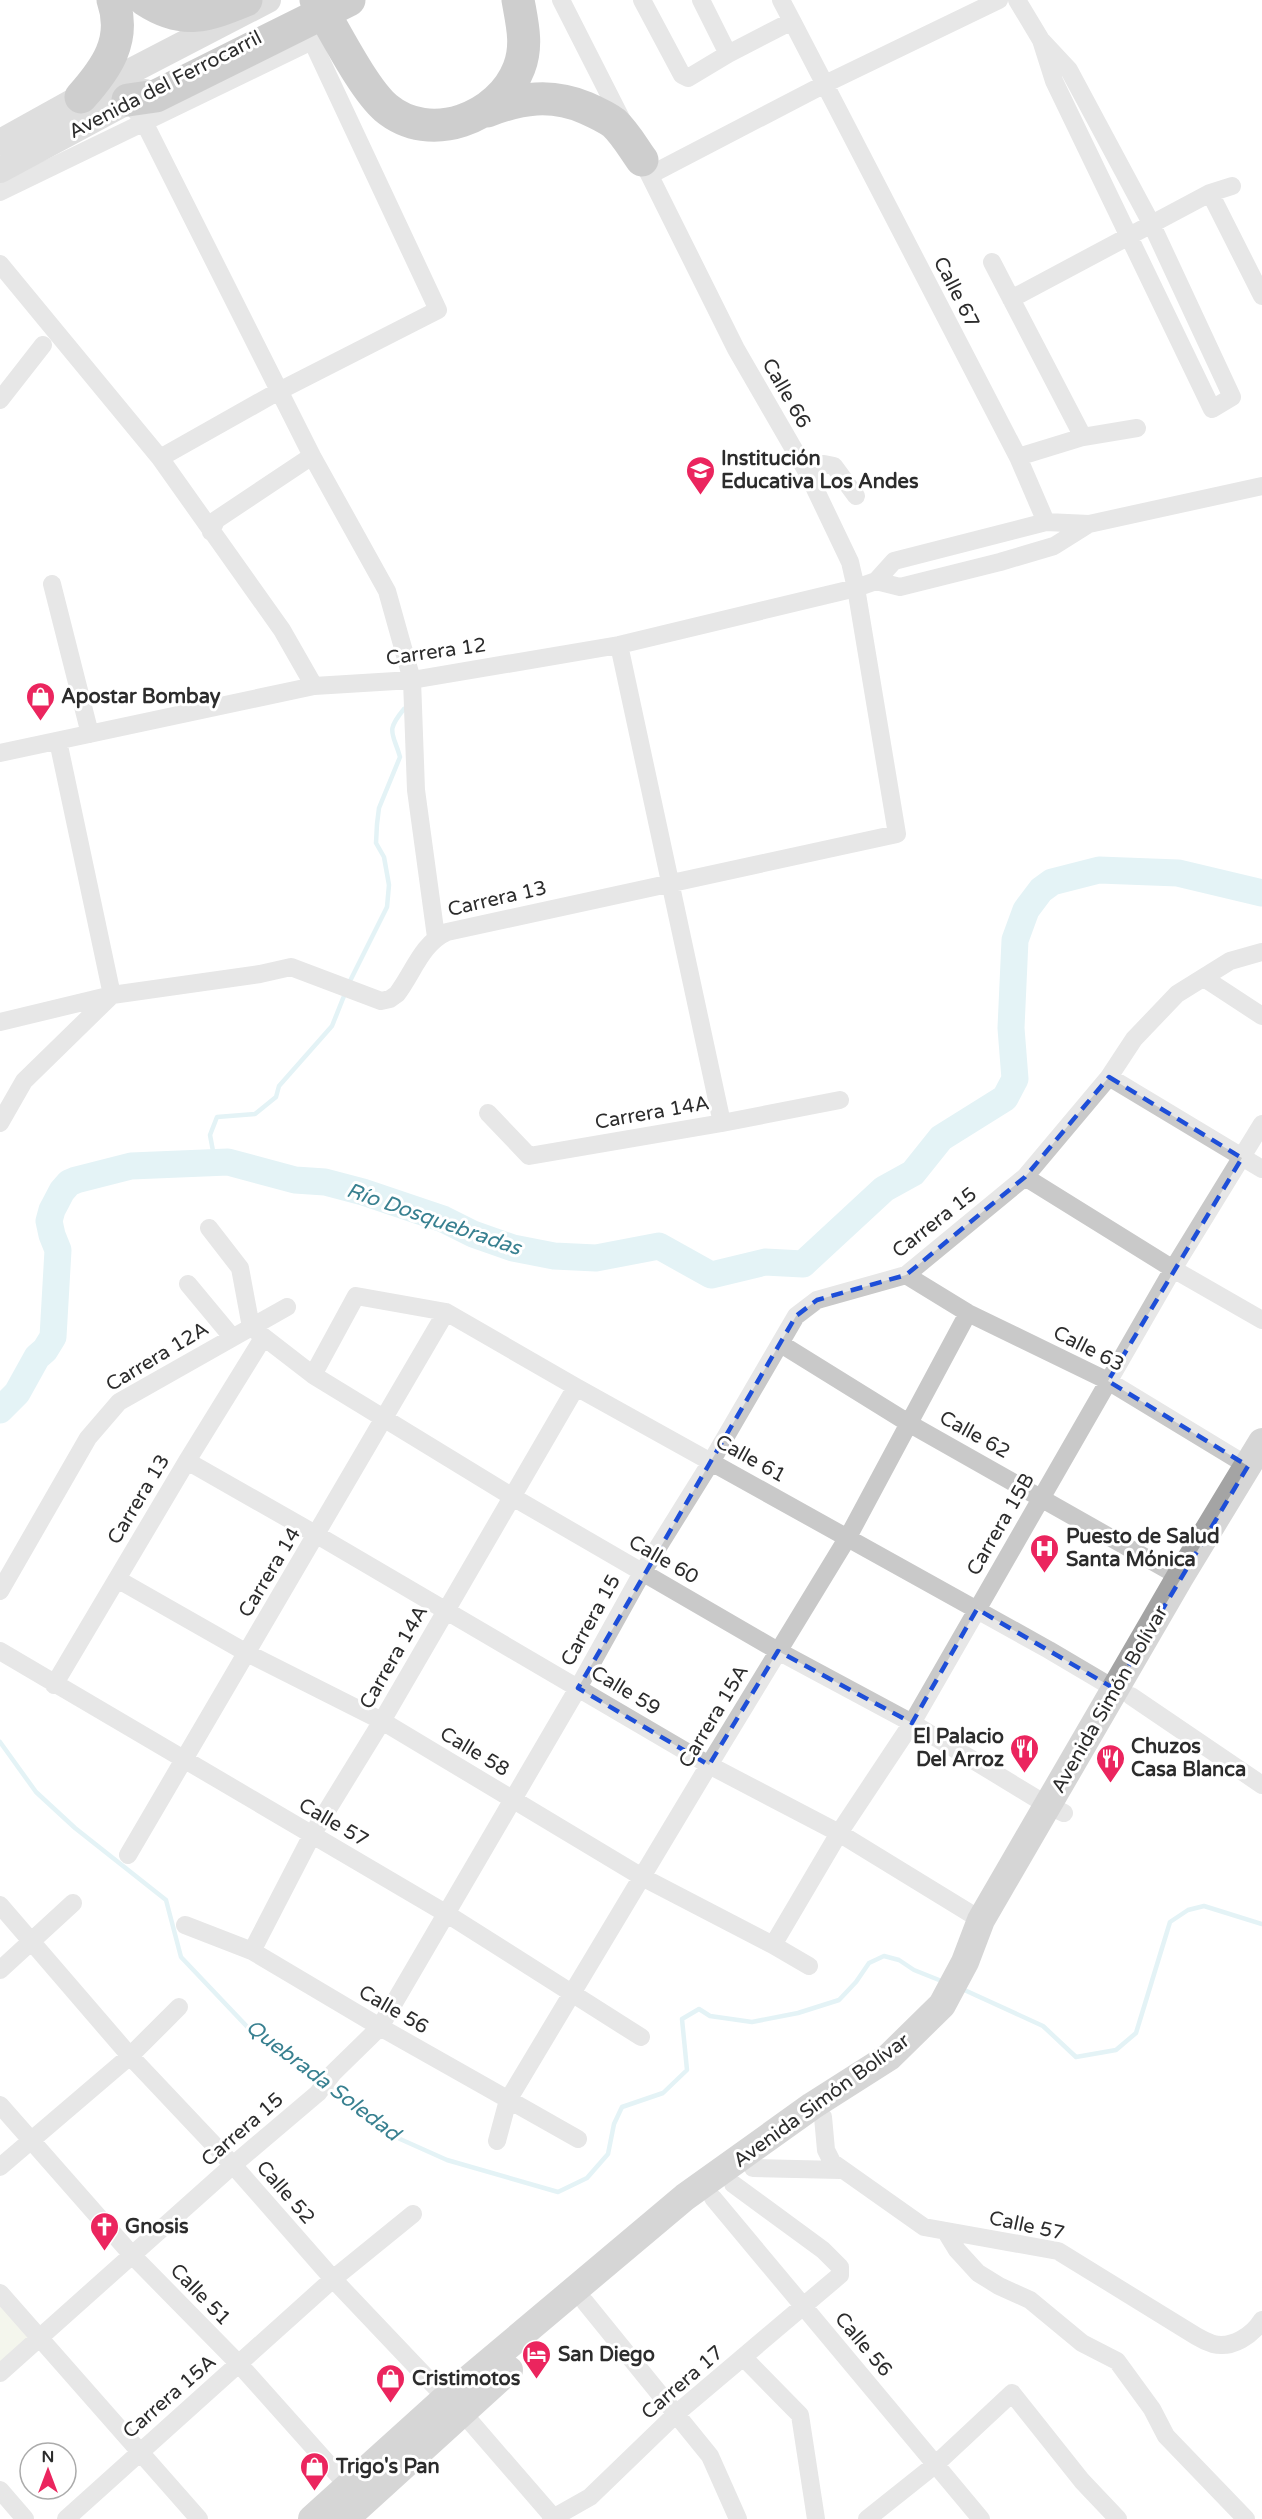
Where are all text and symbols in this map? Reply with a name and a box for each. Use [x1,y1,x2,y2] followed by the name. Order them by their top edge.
[65,26,266,144] street label: Avenida del Ferrocarril
[928,253,984,332] street label: Calle 67
[757,354,816,433] street label: Calle 66
[721,447,919,494] place label: Institución Educativa Los Andes
[684,454,716,496] school or university icon: Institución Educativa Los Andes
[385,633,488,671] street label: Carrera 12
[24,680,56,722] shop icon: Apostar Bombay
[61,685,221,709] place label: Apostar Bombay
[445,876,549,922] street label: Carrera 13
[593,1091,711,1135] street label: Carrera 14A
[343,1178,526,1262] water label: Río Dosquebradas
[888,1182,982,1263] street label: Carrera 15
[102,1317,213,1397] street label: Carrera 12A
[1049,1321,1128,1377] street label: Calle 63
[935,1406,1014,1464] street label: Calle 62
[711,1430,790,1488] street label: Calle 61
[103,1450,175,1549] street label: Carrera 13
[962,1469,1040,1580] street label: Carrera 15B
[234,1523,306,1622] street label: Carrera 14
[1066,1525,1220,1572] place label: Puesto de Salud Santa Mónica
[624,1530,703,1589] street label: Calle 60
[1029,1532,1061,1574] hospital icon: Puesto de Salud Santa Mónica
[556,1571,626,1670] street label: Carrera 15
[355,1601,433,1714] street label: Carrera 14A
[1046,1601,1174,1798] street label: Avenida Simón Bolívar
[586,1661,665,1721] street label: Calle 59
[674,1661,754,1772] street label: Carrera 15A
[435,1722,514,1782] street label: Calle 58
[913,1725,1004,1772] place label: El Palacio Del Arroz
[1009,1732,1041,1774] restaurant icon: El Palacio Del Arroz
[1131,1735,1246,1782] place label: Chuzos Casa Blanca
[1094,1742,1126,1784] restaurant icon: Chuzos Casa Blanca
[294,1793,373,1852] street label: Calle 57
[354,1980,433,2039] street label: Calle 56
[241,2014,407,2148] water label: Quebrada Soledad
[729,2028,915,2173] street label: Avenida Simón Bolívar
[197,2088,289,2172] street label: Carrera 15
[251,2156,319,2229] street label: Calle 52
[987,2206,1067,2246] street label: Calle 57
[88,2210,120,2252] church icon: Gnosis
[125,2215,189,2239] place label: Gnosis
[165,2259,236,2331] street label: Calle 51
[829,2308,897,2382] street label: Calle 56
[521,2338,553,2380] hotel icon: San Diego
[637,2341,729,2425] street label: Carrera 17
[558,2343,655,2367] place label: San Diego
[118,2350,221,2444] street label: Carrera 15A
[375,2362,407,2404] shop icon: Cristimotos
[412,2367,521,2391] place label: Cristimotos
[18,2441,78,2501] north arrow
[42,2447,54,2467] text: N
[299,2450,331,2492] shop icon: Trigo's Pan
[335,2455,440,2479] place label: Trigo's Pan

